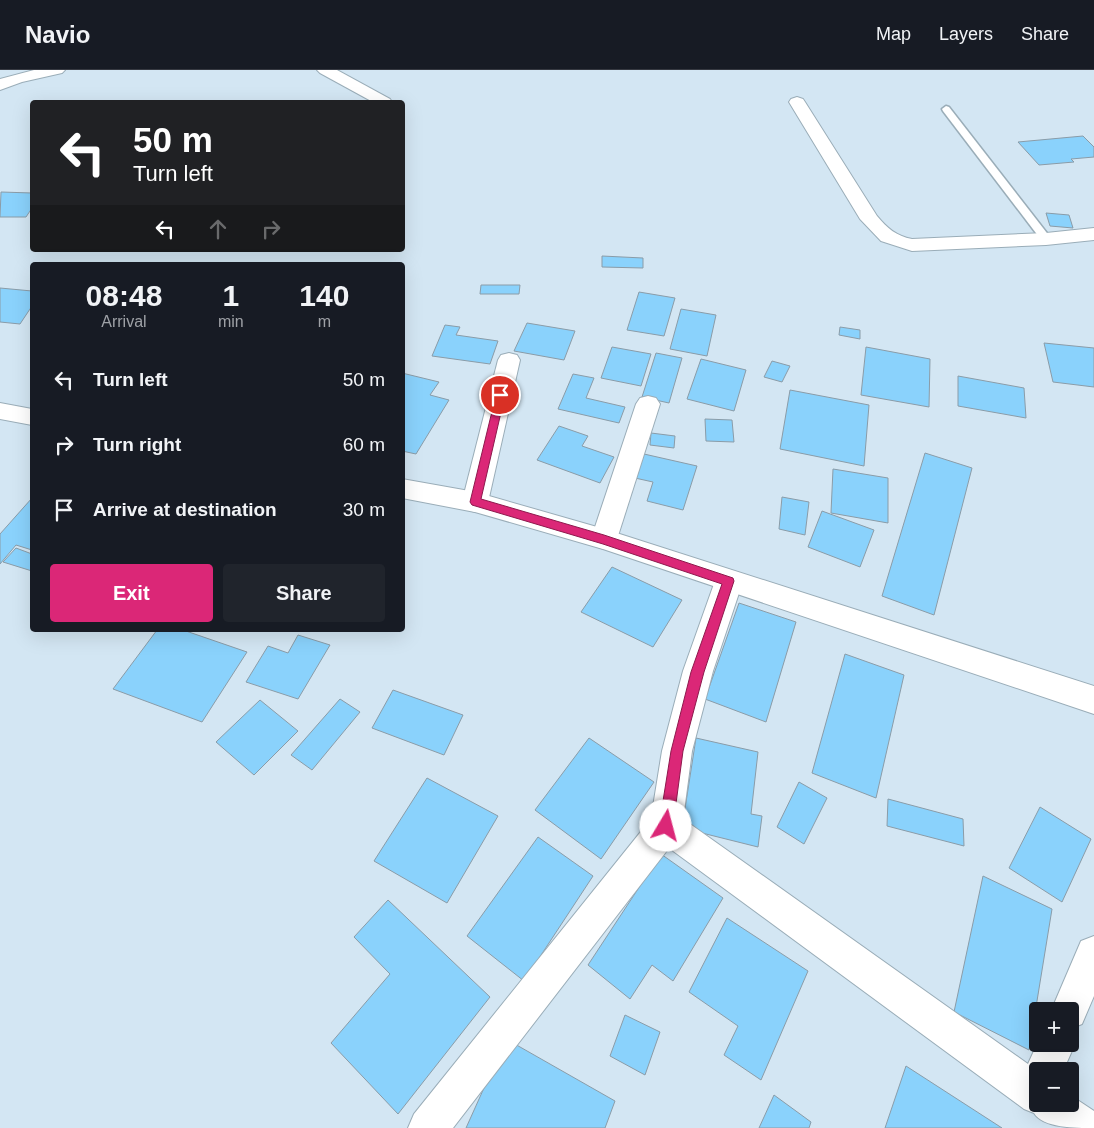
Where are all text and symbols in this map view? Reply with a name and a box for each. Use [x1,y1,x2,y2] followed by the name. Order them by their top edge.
[25,21,90,48] text: Navio
[876,24,911,44] text: Map
[939,24,993,44] text: Layers
[1021,24,1069,44] text: Share
[50,120,115,185] icon: left
[133,120,213,159] text: 50 m
[133,161,213,186] text: Turn left
[151,215,179,243] icon: left
[204,215,232,243] icon: ahead
[257,215,285,243] icon: right
[86,279,162,312] text: 08:48
[222,279,239,312] text: 1
[299,279,349,312] text: 140
[101,313,147,330] text: Arrival
[218,313,244,330] text: min
[318,313,331,330] text: m
[50,366,78,394] icon: left
[93,369,168,390] text: Turn left
[343,369,385,390] text: 50 m
[479,374,521,416] pin
[486,381,514,409] icon: arrive
[50,431,78,459] icon: right
[93,434,181,455] text: Turn right
[343,434,385,455] text: 60 m
[50,496,78,524] icon: arrive
[93,499,277,520] text: Arrive at destination
[343,499,385,520] text: 30 m
[50,564,213,622] button: Exit
[223,564,385,622] button: Share
[639,799,691,851] position arrow
[1029,1002,1079,1112] map controls
[1029,1002,1079,1052] button: +
[1029,1062,1079,1112] button: −

